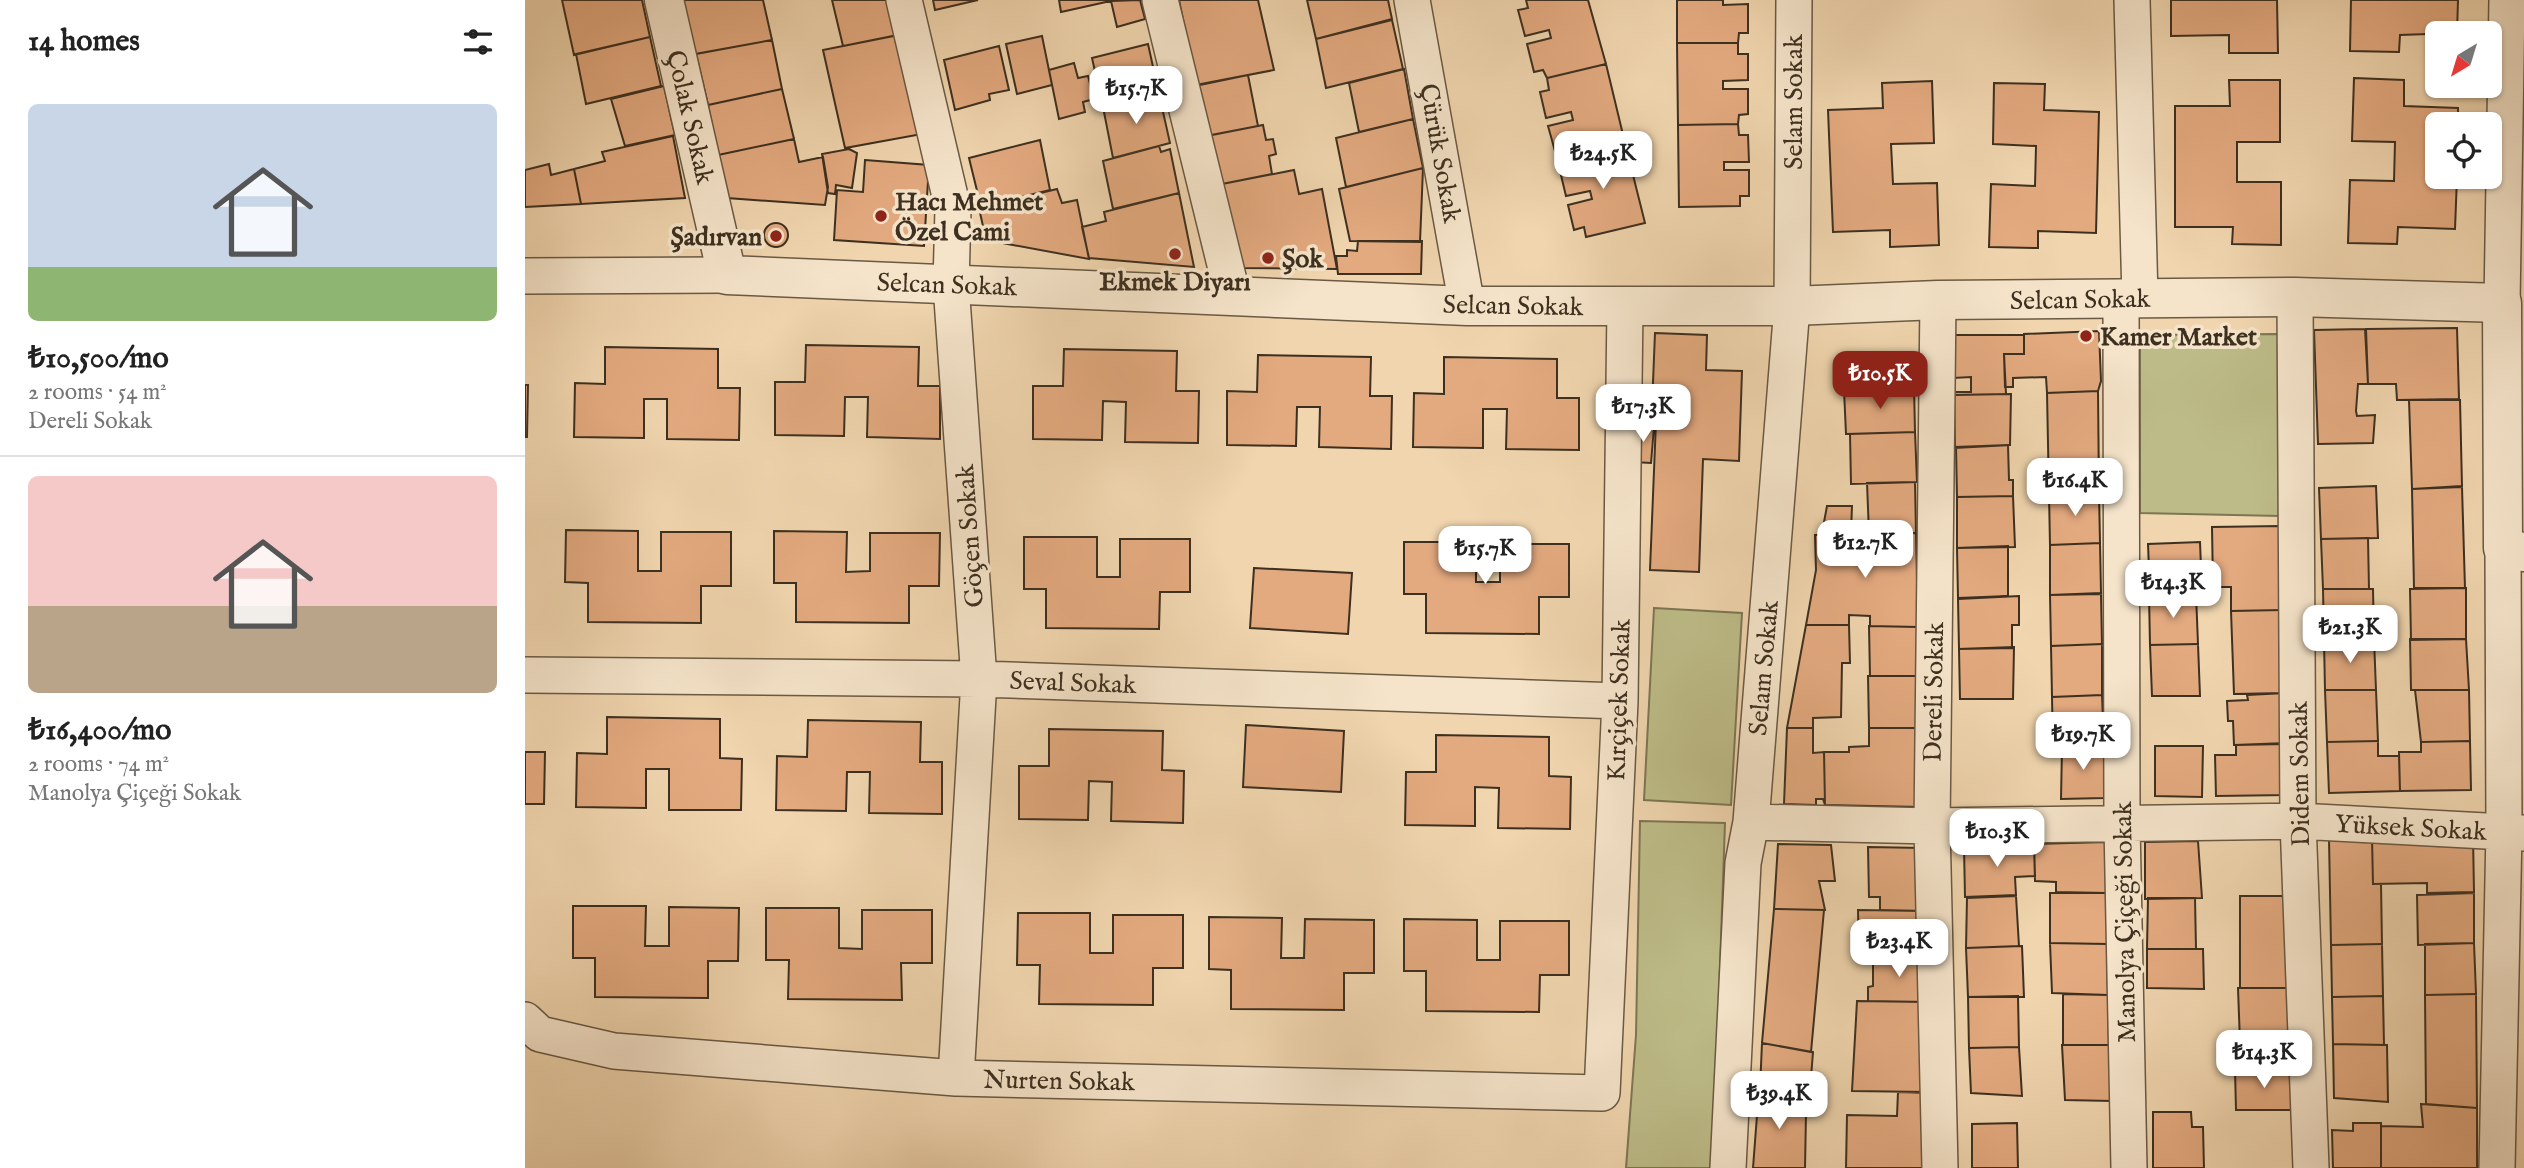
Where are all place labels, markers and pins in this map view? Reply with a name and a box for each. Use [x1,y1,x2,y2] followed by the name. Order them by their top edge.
[1079,66,1193,126] pin: ₺15.7K
[1546,132,1660,191] pin: ₺24.5K
[895,186,1043,249] place label: Hacı Mehmet Özel Cami
[873,208,889,224] marker: Hacı Mehmet Özel Cami
[671,221,762,254] place label: Şadırvan
[768,228,784,244] marker: Şadırvan
[1282,243,1324,276] place label: Şok
[1167,246,1183,262] marker: Ekmek Diyarı
[1260,250,1276,266] marker: Şok
[1099,266,1251,299] place label: Ekmek Diyarı
[2100,321,2257,354] place label: Kamer Market
[2078,328,2094,344] marker: Kamer Market
[1823,352,1937,411] pin: ₺10.5K
[1586,384,1700,444] pin: ₺17.3K
[2018,458,2132,518] pin: ₺16.4K
[1808,520,1922,580] pin: ₺12.7K
[1428,526,1542,586] pin: ₺15.7K
[2116,560,2230,620] pin: ₺14.3K
[2293,606,2407,665] pin: ₺21.3K
[2026,712,2140,772] pin: ₺19.7K
[1940,810,2054,869] pin: ₺10.3K
[1842,920,1956,979] pin: ₺23.4K
[2207,1030,2321,1090] pin: ₺14.3K
[1722,1072,1836,1131] pin: ₺39.4K

